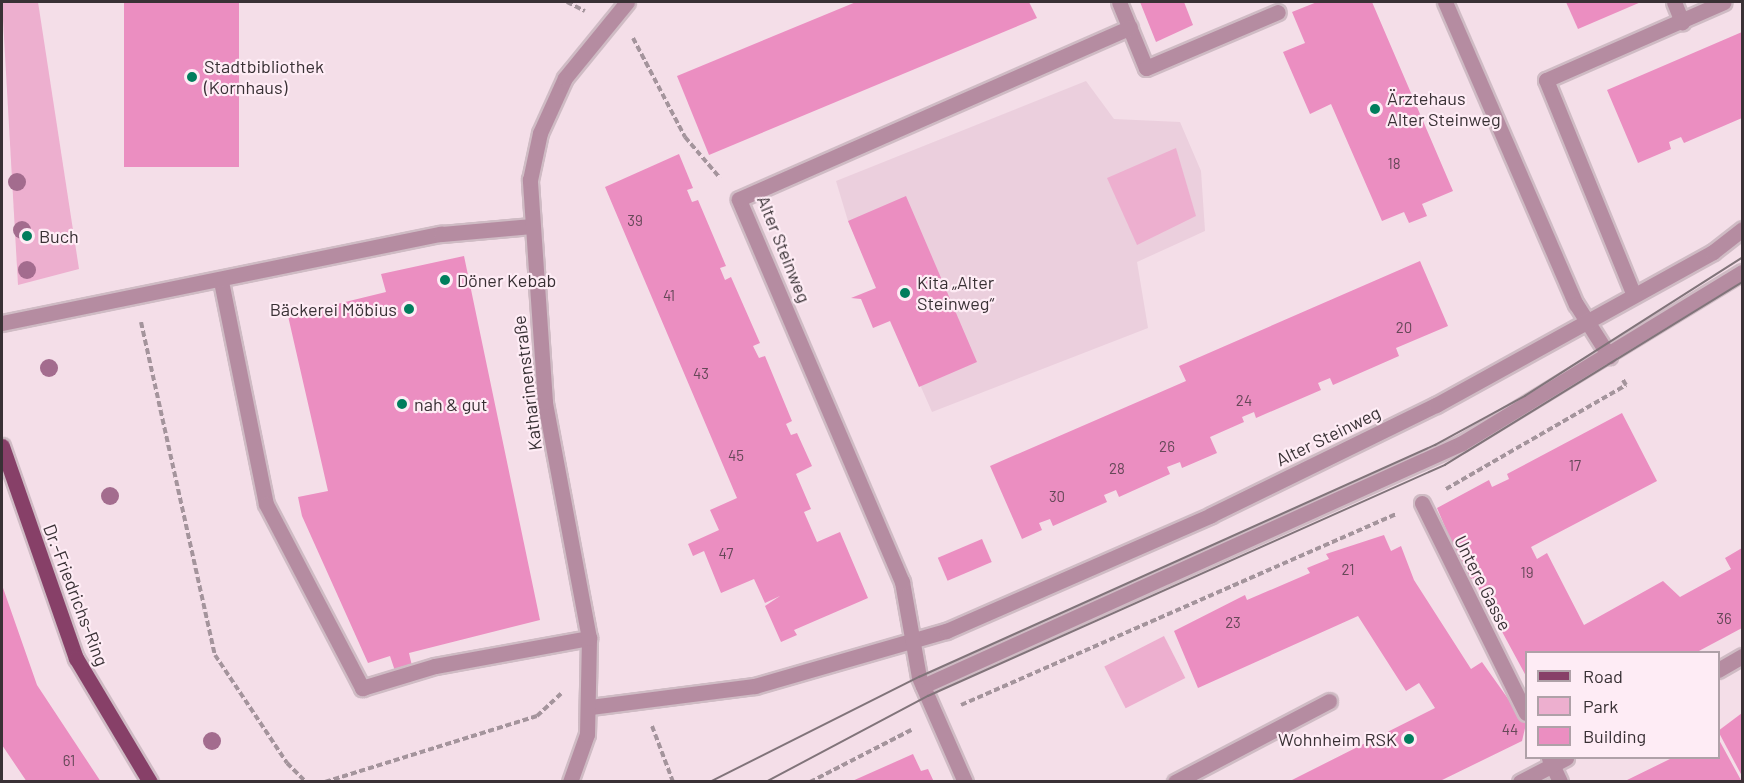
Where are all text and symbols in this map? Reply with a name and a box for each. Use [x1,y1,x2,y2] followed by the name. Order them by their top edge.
[204,56,324,98] place label: Stadtbibliothek (Kornhaus)
[185,70,199,84] marker: Stadtbibliothek (Kornhaus)
[1387,88,1501,130] place label: Ärztehaus Alter Steinweg
[1368,102,1382,116] marker: Ärztehaus Alter Steinweg
[1387,155,1401,173] house number: 18
[753,192,815,306] street label: Alter Steinweg
[627,212,643,230] house number: 39
[39,225,79,247] place label: Buch
[20,229,34,243] marker: Buch
[457,269,556,291] place label: Döner Kebab
[917,272,994,314] place label: Kita „Alter Steinweg“
[438,273,452,287] marker: Döner Kebab
[898,286,912,300] marker: Kita „Alter Steinweg“
[663,287,675,305] house number: 41
[270,298,397,320] place label: Bäckerei Möbius
[402,302,416,316] marker: Bäckerei Möbius
[508,314,546,452] street label: Katharinenstraße
[1396,319,1412,337] house number: 20
[693,365,709,383] house number: 43
[1236,392,1252,410] house number: 24
[414,393,487,415] place label: nah & gut
[395,397,409,411] marker: nah & gut
[1272,401,1384,471] street label: Alter Steinweg
[1159,438,1175,456] house number: 26
[728,447,744,465] house number: 45
[1569,457,1581,475] house number: 17
[1109,460,1125,478] house number: 28
[1049,488,1065,506] house number: 30
[39,521,113,669] street label: Dr.-Friedrichs-Ring
[1450,532,1516,634] street label: Untere Gasse
[719,545,733,563] house number: 47
[1341,561,1355,579] house number: 21
[1520,564,1534,582] house number: 19
[1716,610,1732,628] house number: 36
[1225,614,1241,632] house number: 23
[1525,651,1720,759] legend
[1583,665,1623,687] text: Road
[1583,695,1618,717] text: Park
[1502,721,1518,739] house number: 44
[1583,725,1646,747] text: Building
[1278,728,1397,750] place label: Wohnheim RSK
[1402,732,1416,746] marker: Wohnheim RSK
[63,752,75,770] house number: 61

